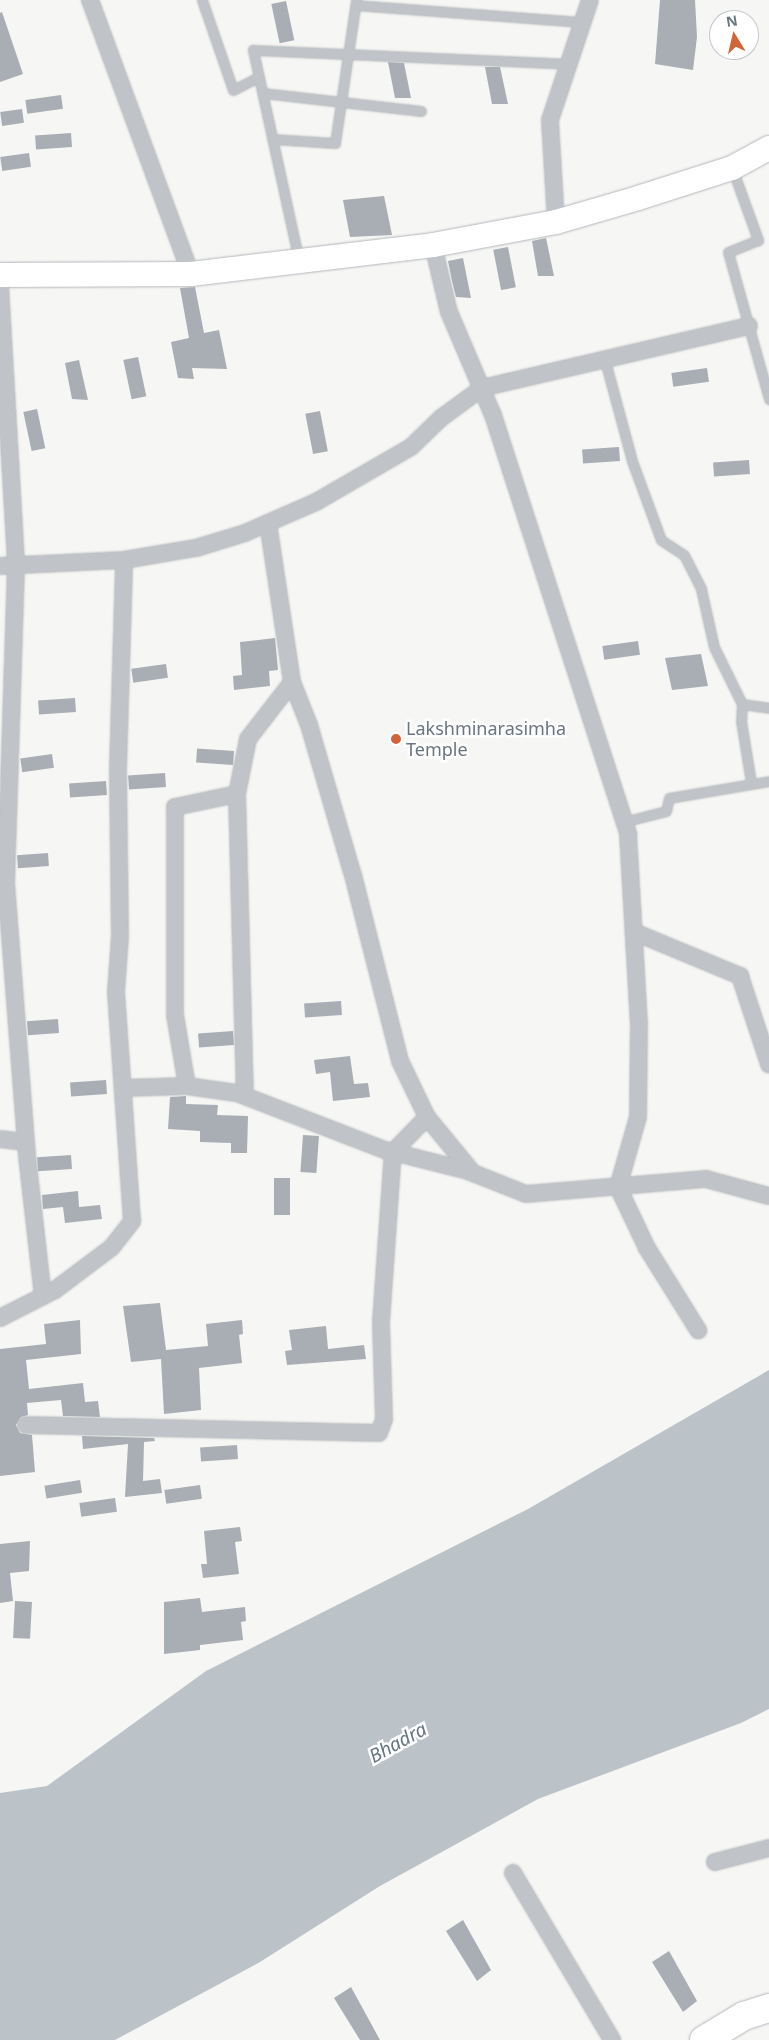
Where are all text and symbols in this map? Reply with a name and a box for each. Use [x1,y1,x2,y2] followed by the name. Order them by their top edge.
[709,10,759,60] north arrow
[725,10,739,31] text: N
[406,718,566,761] place label: Lakshminarasimha Temple
[390,733,402,745] marker: Lakshminarasimha Temple
[365,1718,431,1768] water label: Bhadra

